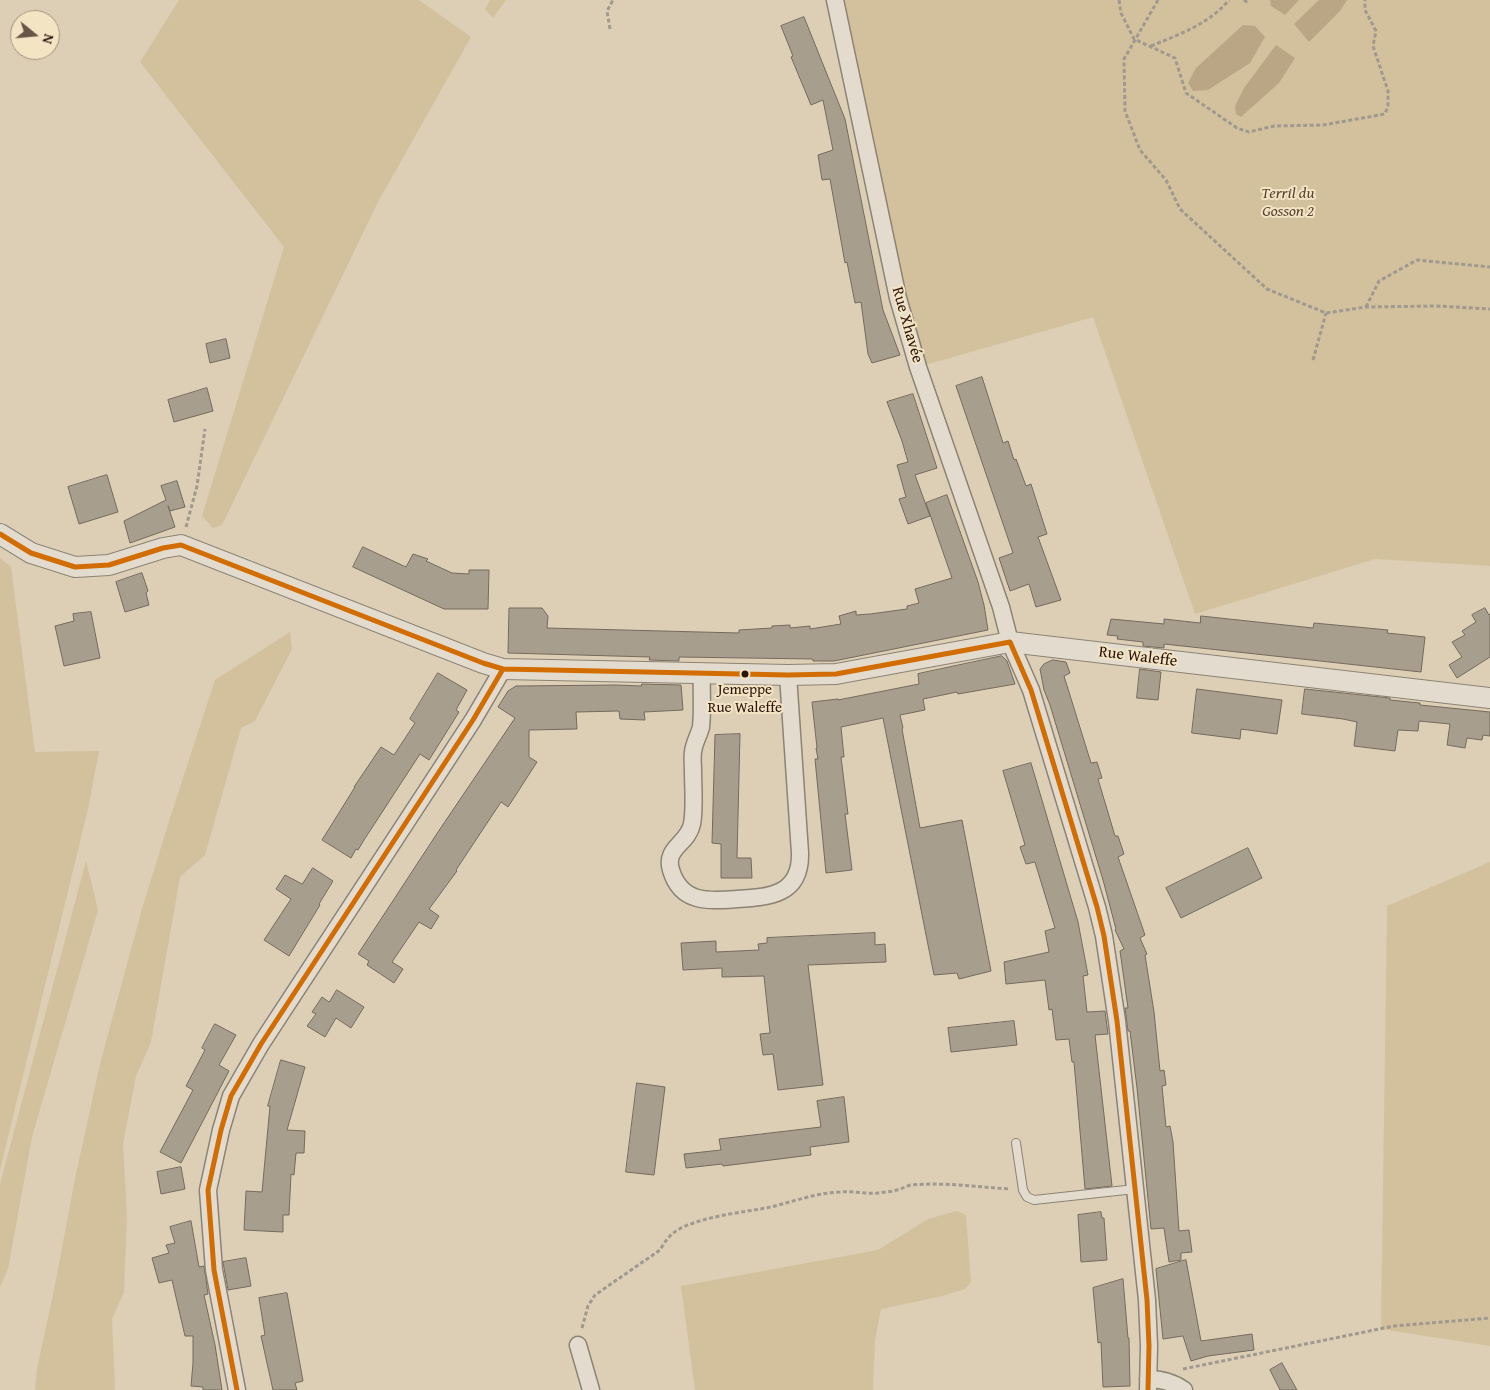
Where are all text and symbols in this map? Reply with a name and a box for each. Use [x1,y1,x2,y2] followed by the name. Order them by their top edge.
[10,10,60,60] north arrow
[37,32,59,46] text: N
[1261,184,1315,222] park label: Terril du Gosson 2
[887,285,927,365] street label: Rue Xhavée
[1098,643,1178,671] street label: Rue Waleffe
[740,669,750,679] marker: Jemeppe Rue Waleffe
[708,681,782,716] place label: Jemeppe Rue Waleffe

